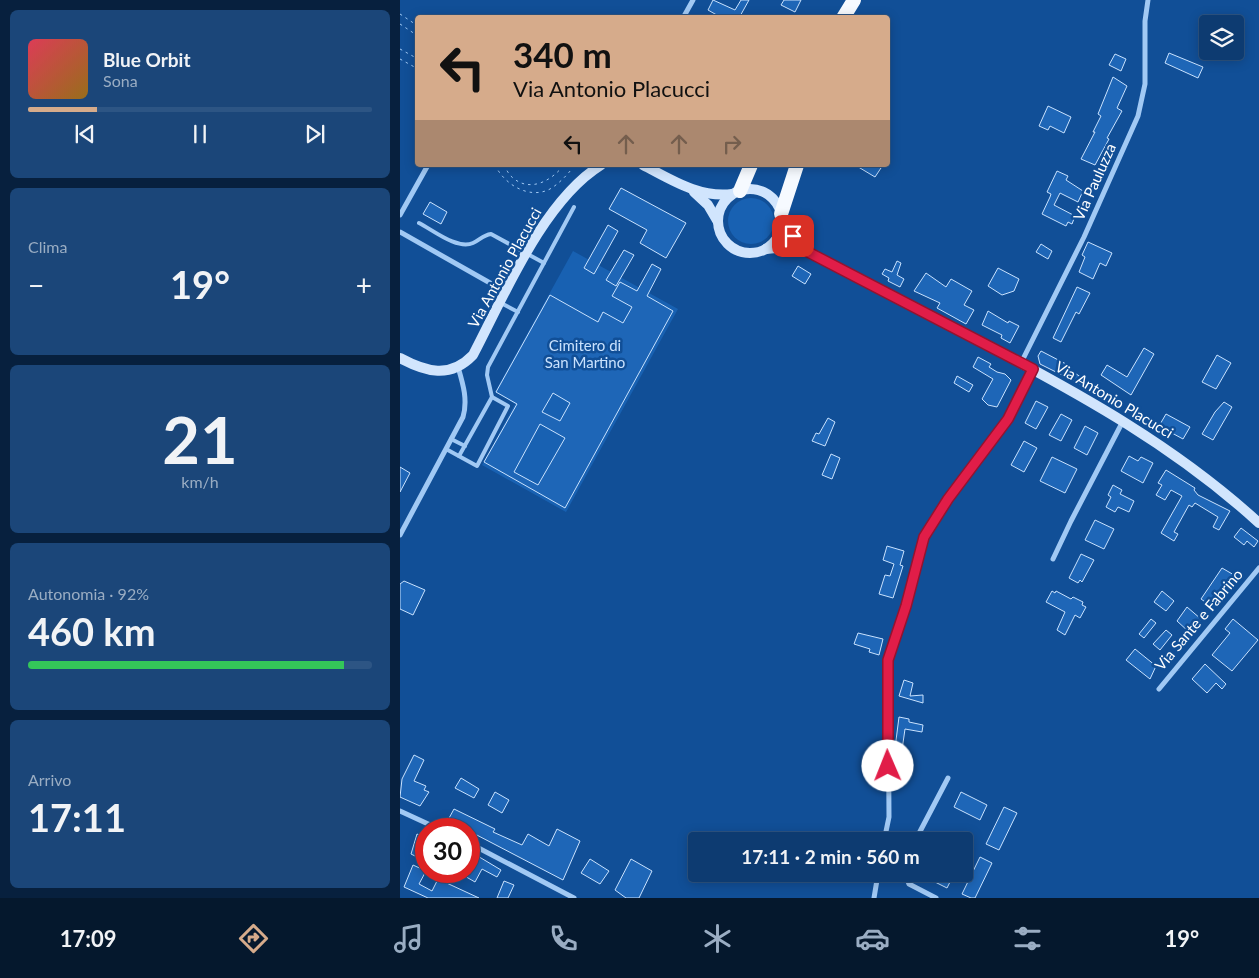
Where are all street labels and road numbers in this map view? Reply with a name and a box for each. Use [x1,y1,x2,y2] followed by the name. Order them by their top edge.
[1069,140,1119,223] street label: Via Pauluzza
[464,204,545,331] street label: Via Antonio Placucci
[1052,357,1177,441] street label: Via Antonio Placucci
[1151,565,1246,674] street label: Via Sante e Fabrino

